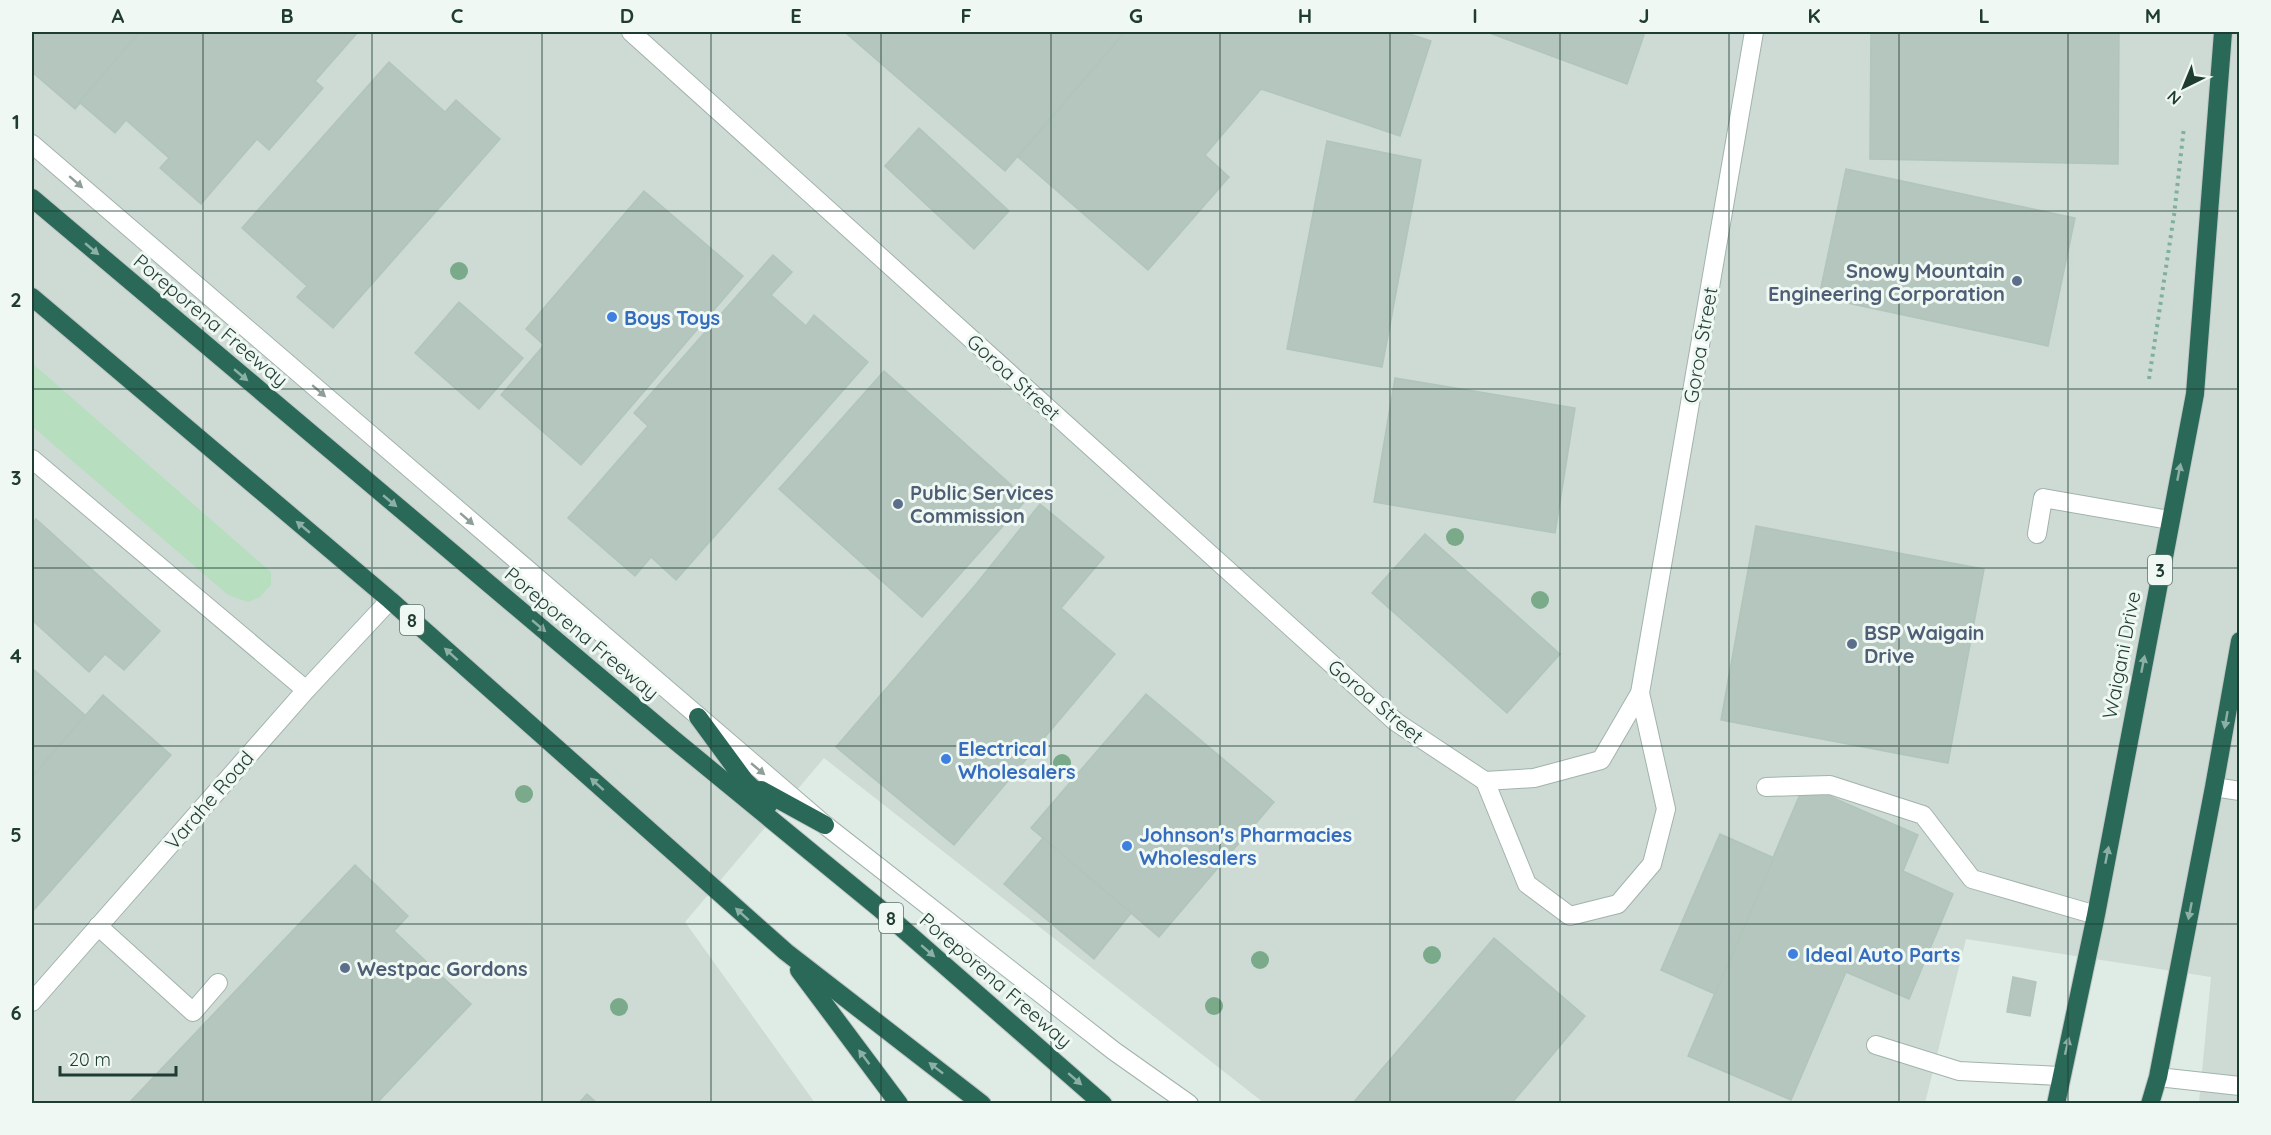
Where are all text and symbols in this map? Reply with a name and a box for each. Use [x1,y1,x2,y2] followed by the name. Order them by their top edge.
[112,3,125,28] text: A
[280,3,294,28] text: B
[451,3,464,28] text: C
[620,3,634,28] text: D
[790,3,802,28] text: E
[960,3,972,28] text: F
[1129,3,1143,28] text: G
[1298,3,1312,28] text: H
[1472,3,1478,28] text: I
[1638,3,1650,28] text: J
[1807,3,1821,28] text: K
[1978,3,1990,28] text: L
[2145,3,2161,28] text: M
[2154,57,2214,117] north arrow
[2163,87,2185,109] text: N
[12,109,20,134] text: 1
[68,175,83,188] one-way arrow
[84,242,99,255] one-way arrow
[129,248,293,392] street label: Poreporena Freeway
[1768,258,2005,306] place label: Snowy Mountain Engineering Corporation
[2010,274,2024,288] marker: Snowy Mountain Engineering Corporation
[1677,285,1723,405] street label: Goroa Street
[10,287,22,312] text: 2
[624,305,720,330] place label: Boys Toys
[605,310,619,324] marker: Boys Toys
[962,328,1066,426] street label: Goroa Street
[233,368,248,381] one-way arrow
[311,385,327,398] one-way arrow
[2175,462,2184,481] one-way arrow
[11,465,21,490] text: 3
[910,480,1054,528] place label: Public Services Commission
[382,494,398,507] one-way arrow
[891,497,905,511] marker: Public Services Commission
[459,512,475,525] one-way arrow
[296,521,311,534] one-way arrow
[2148,555,2172,585] road number: 3
[500,561,664,705] street label: Poreporena Freeway
[2096,589,2146,721] street label: Waigani Drive
[400,605,424,635] road number: 8
[531,620,547,633] one-way arrow
[1864,620,1985,668] place label: BSP Waigain Drive
[1845,637,1859,651] marker: BSP Waigain Drive
[10,643,22,668] text: 4
[443,648,459,661] one-way arrow
[1323,654,1429,748] street label: Goroa Street
[2138,654,2147,673] one-way arrow
[2221,710,2230,729] one-way arrow
[958,736,1076,784] place label: Electrical Wholesalers
[159,746,259,854] street label: Varahe Road
[939,752,953,766] marker: Electrical Wholesalers
[750,762,766,775] one-way arrow
[590,778,605,791] one-way arrow
[10,822,22,847] text: 5
[1139,822,1352,870] place label: Johnson's Pharmacies Wholesalers
[1120,839,1134,853] marker: Johnson's Pharmacies Wholesalers
[2103,846,2112,865] one-way arrow
[2185,902,2194,921] one-way arrow
[879,903,903,933] road number: 8
[735,907,750,921] one-way arrow
[915,907,1077,1053] street label: Poreporena Freeway
[1805,942,1960,967] place label: Ideal Auto Parts
[921,944,936,958] one-way arrow
[1786,947,1800,961] marker: Ideal Auto Parts
[357,956,528,981] place label: Westpac Gordons
[338,961,352,975] marker: Westpac Gordons
[10,1000,22,1025] text: 6
[2063,1036,2072,1055] one-way arrow
[60,1039,176,1077] scale bar
[69,1048,111,1071] text: 20 m
[858,1049,870,1065] one-way arrow
[928,1062,943,1074] one-way arrow
[1067,1072,1082,1085] one-way arrow

